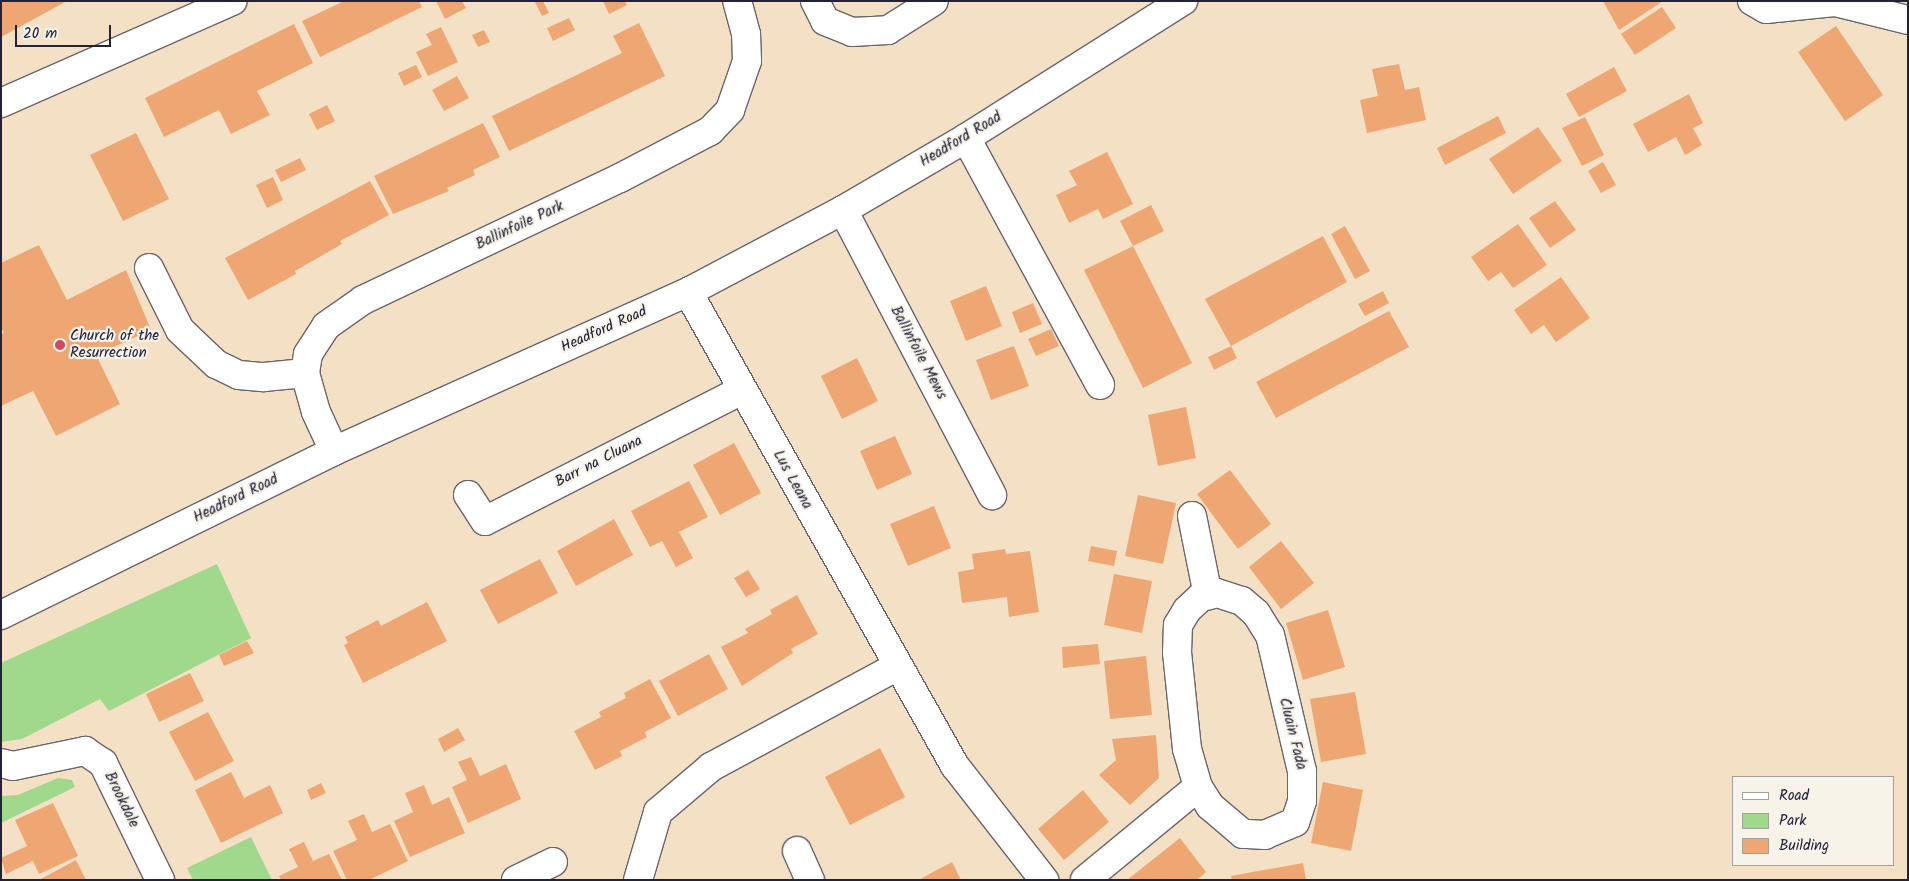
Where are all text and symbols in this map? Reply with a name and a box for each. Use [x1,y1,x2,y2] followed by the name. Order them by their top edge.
[18,15,114,47] scale bar
[23,22,57,46] text: 20 m
[917,109,1005,171] street label: Headford Road
[473,198,567,254] street label: Ballinfoile Park
[558,303,650,357] street label: Headford Road
[886,303,950,403] street label: Ballinfoile Mews
[70,327,159,362] place label: Church of the Resurrection
[54,339,66,351] marker: Church of the Resurrection
[552,432,646,492] street label: Barr na Cluana
[768,447,816,513] street label: Lus Leana
[191,471,281,527] street label: Headford Road
[1274,696,1310,772] street label: Cluain Fada
[100,769,142,831] street label: Brookdale
[1732,776,1894,866] legend
[1779,784,1809,808] text: Road
[1779,809,1806,833] text: Park
[1779,834,1829,858] text: Building

